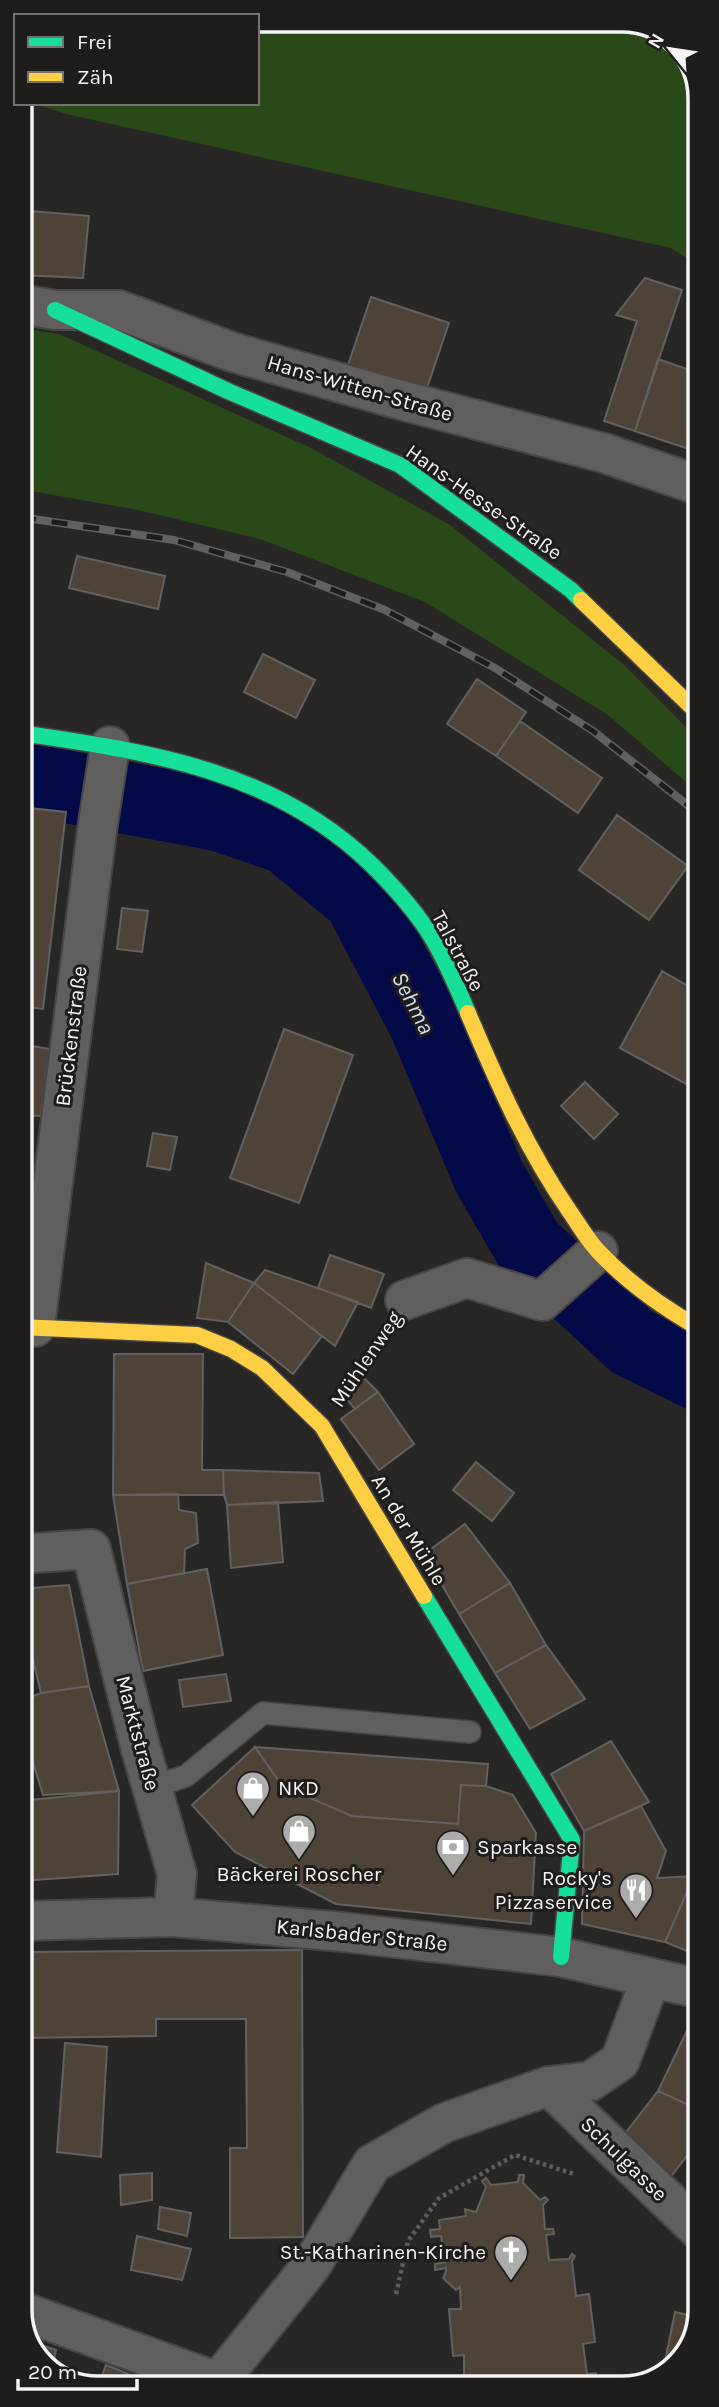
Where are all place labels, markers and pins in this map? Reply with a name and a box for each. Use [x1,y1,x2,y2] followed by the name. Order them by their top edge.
[234,1769,272,1818] shop icon: NKD
[278,1776,319,1800] place label: NKD
[280,1812,318,1861] shop icon: Bäckerei Roscher
[434,1828,472,1877] bank icon: Sparkasse
[477,1835,577,1859] place label: Sparkasse
[217,1862,382,1886] place label: Bäckerei Roscher
[495,1866,612,1914] place label: Rocky's Pizzaservice
[617,1871,655,1920] restaurant icon: Rocky's Pizzaservice
[492,2233,530,2282] church icon: St.-Katharinen-Kirche
[280,2240,486,2264] place label: St.-Katharinen-Kirche

